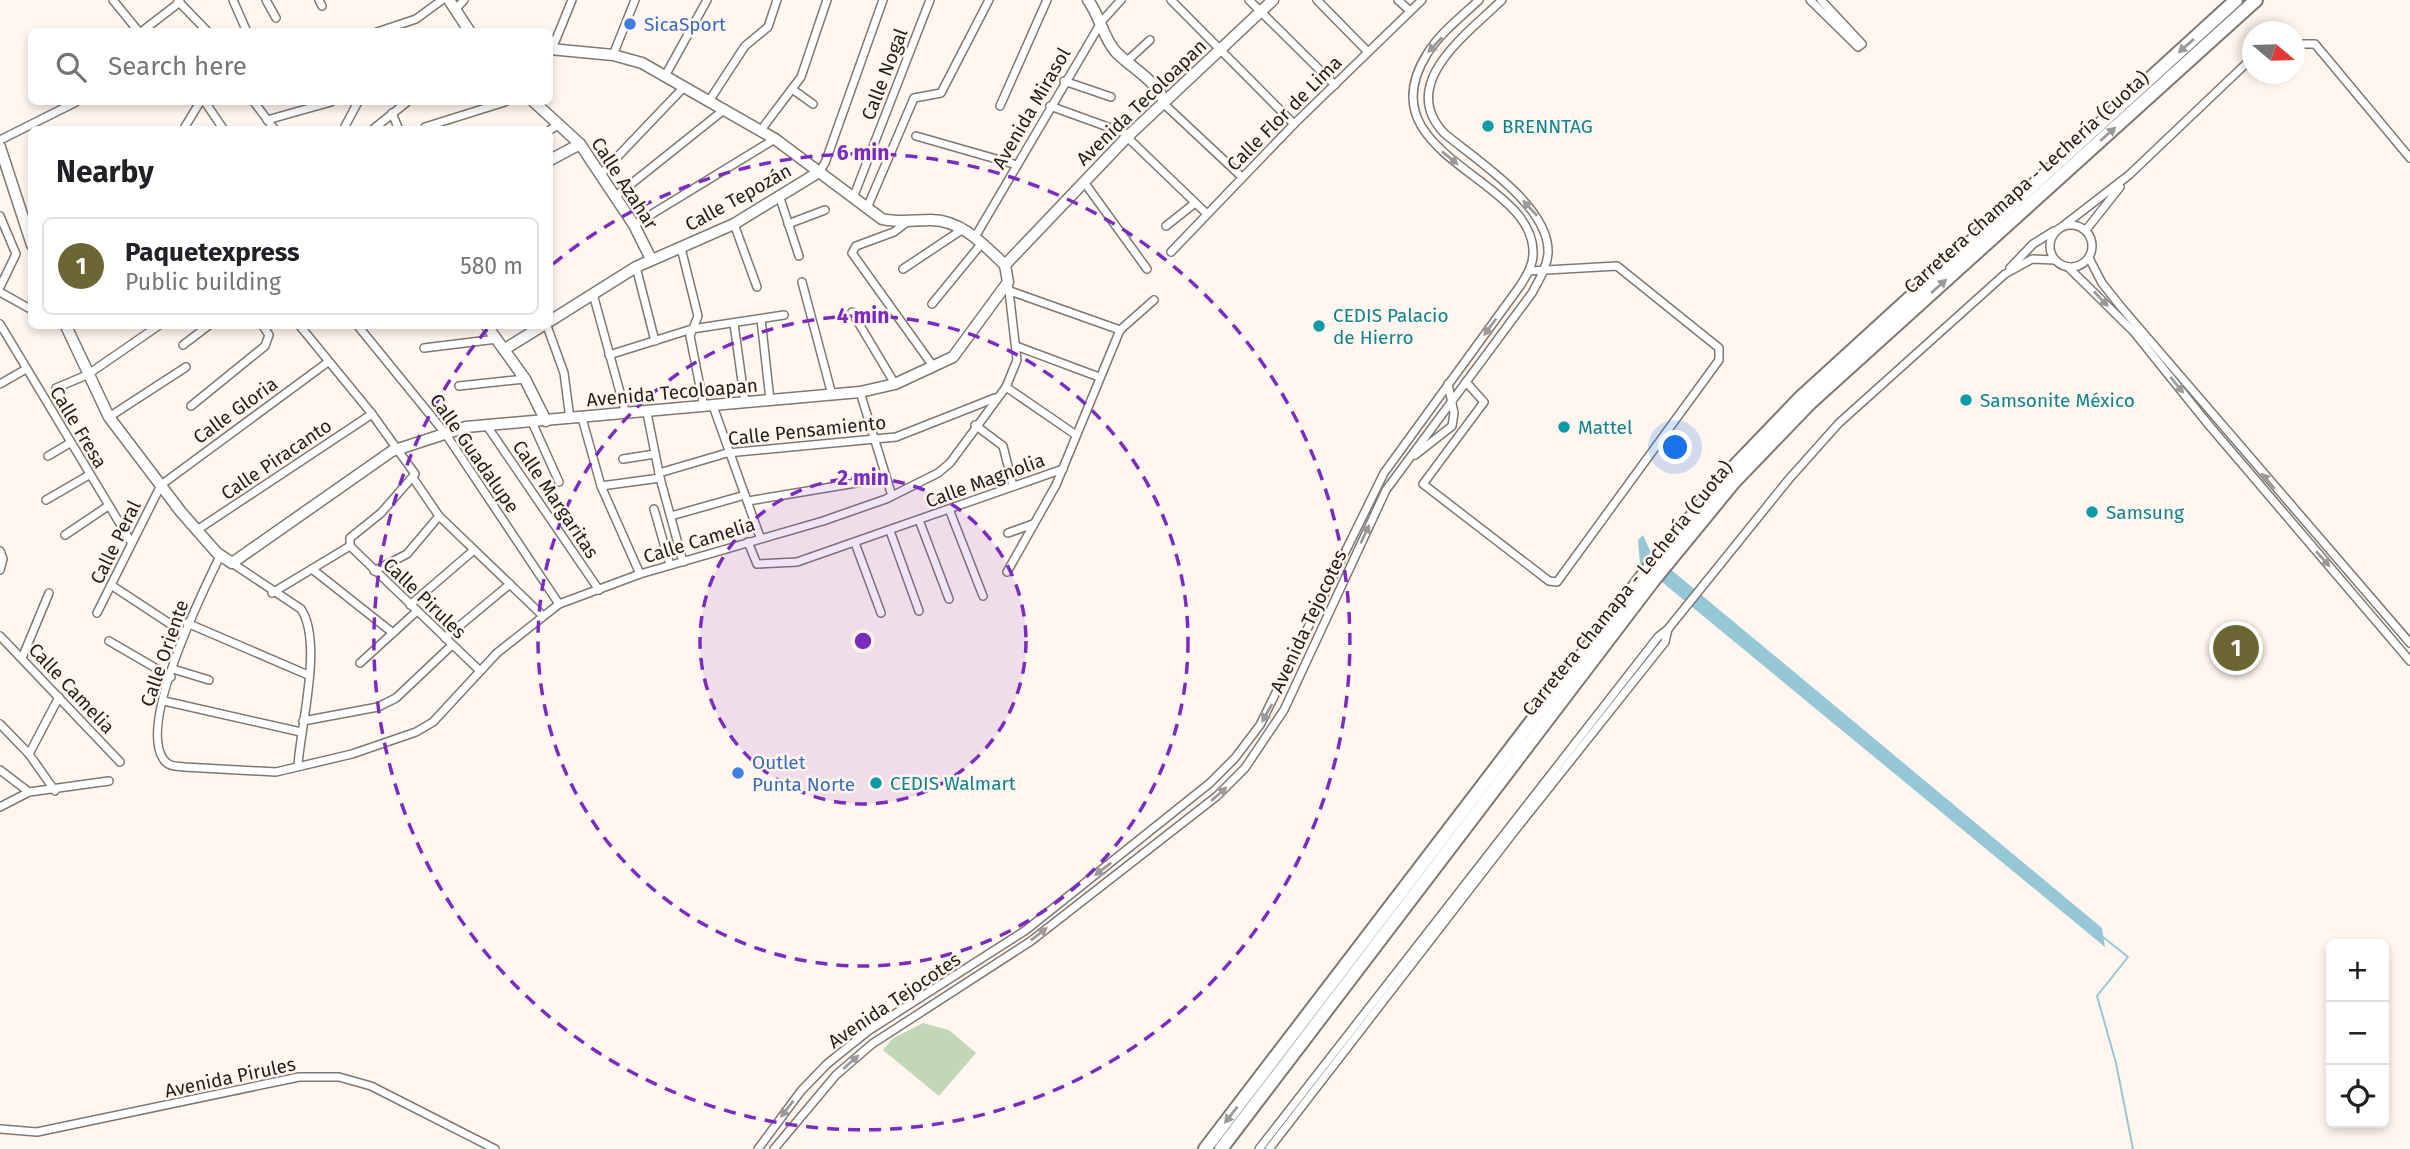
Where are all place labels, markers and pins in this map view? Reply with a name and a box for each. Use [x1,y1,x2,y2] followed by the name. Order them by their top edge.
[644,13,726,36] place label: SicaSport
[622,16,638,32] marker: SicaSport
[1502,115,1593,138] place label: BRENNTAG
[1480,118,1496,134] marker: BRENNTAG
[1333,304,1449,349] place label: CEDIS Palacio de Hierro
[1311,318,1327,334] marker: CEDIS Palacio de Hierro
[1980,389,2135,412] place label: Samsonite México
[1958,392,1974,408] marker: Samsonite México
[1578,416,1633,439] place label: Mattel
[1556,419,1572,435] marker: Mattel
[2106,501,2184,524] place label: Samsung
[2084,504,2100,520] marker: Samsung
[2213,622,2259,674] pin: 1
[851,629,875,653] centre of rings
[752,751,855,796] place label: Outlet Punta Norte
[730,765,746,781] marker: Outlet Punta Norte
[890,772,1016,795] place label: CEDIS Walmart
[868,775,884,791] marker: CEDIS Walmart

